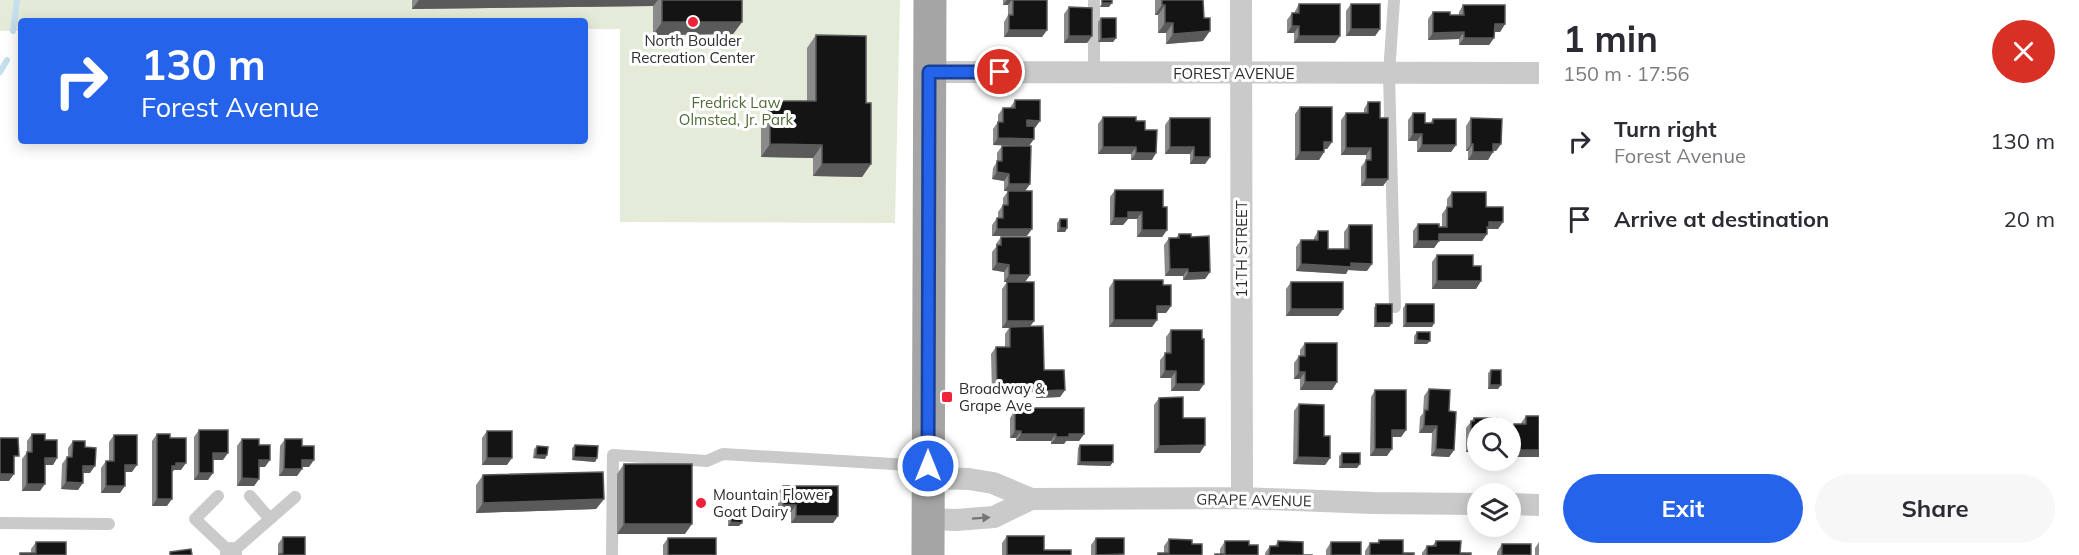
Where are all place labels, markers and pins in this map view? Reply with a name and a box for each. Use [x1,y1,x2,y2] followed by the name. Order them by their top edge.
[686,15,700,29] marker: North Boulder Recreation Center
[631,31,755,67] place label: North Boulder Recreation Center
[974,46,1025,97] pin
[959,379,1046,415] place label: Broadway & Grape Ave
[940,390,954,404] marker: Broadway & Grape Ave
[713,485,830,521] place label: Mountain Flower Goat Dairy
[694,496,708,510] marker: Mountain Flower Goat Dairy

